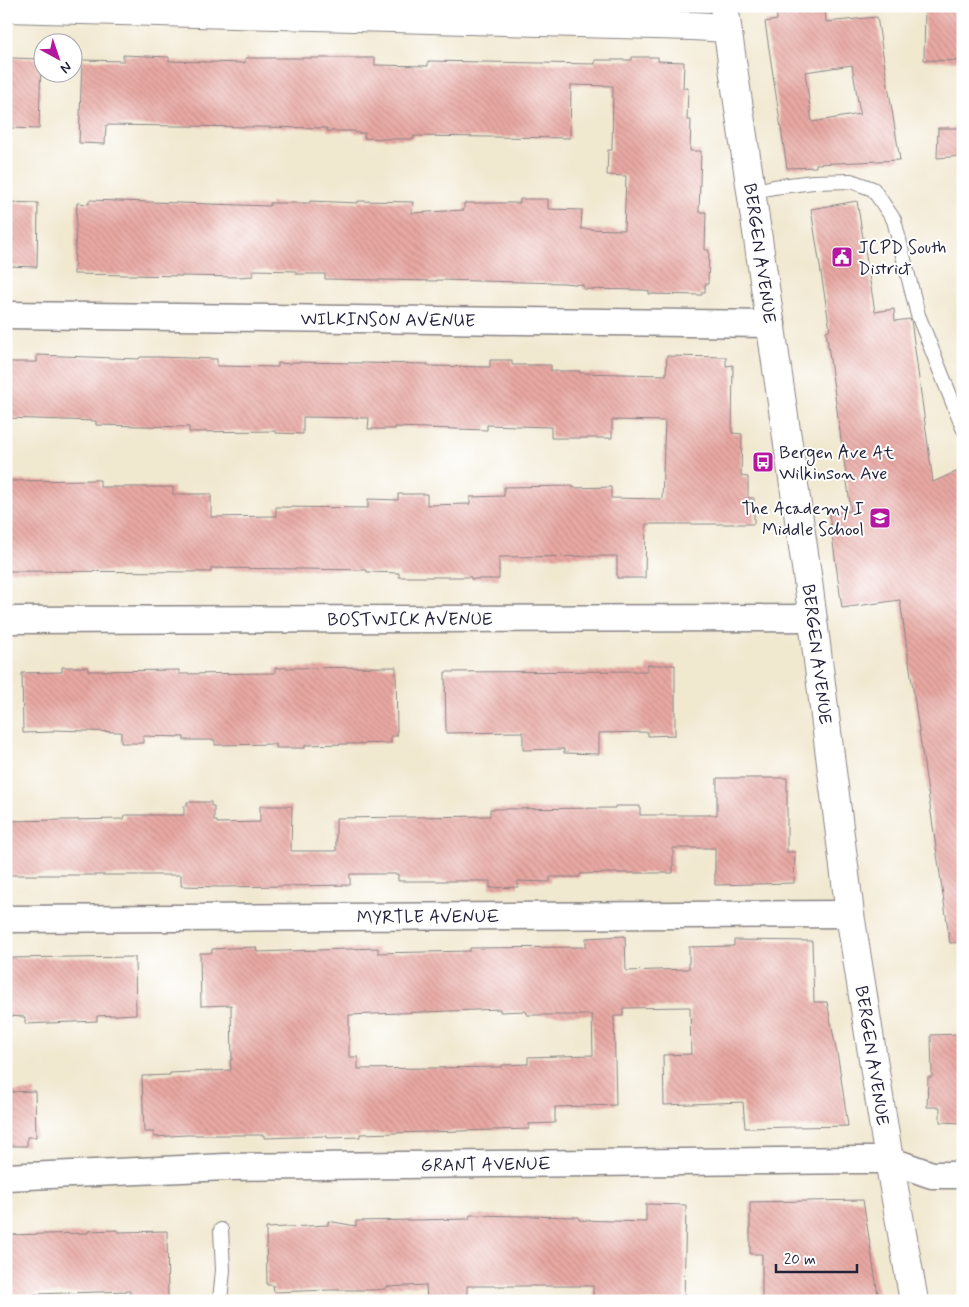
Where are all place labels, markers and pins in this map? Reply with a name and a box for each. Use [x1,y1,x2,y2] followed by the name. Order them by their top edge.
[858,236,946,281] place label: JCPD South District
[830,245,854,269] public building icon: JCPD South District
[779,441,895,486] place label: Bergen Ave At Wilkinson Ave
[751,450,775,474] bus stop icon: Bergen Ave At Wilkinson Ave
[741,497,864,542] place label: The Academy I Middle School
[868,506,892,530] school or university icon: The Academy I Middle School

